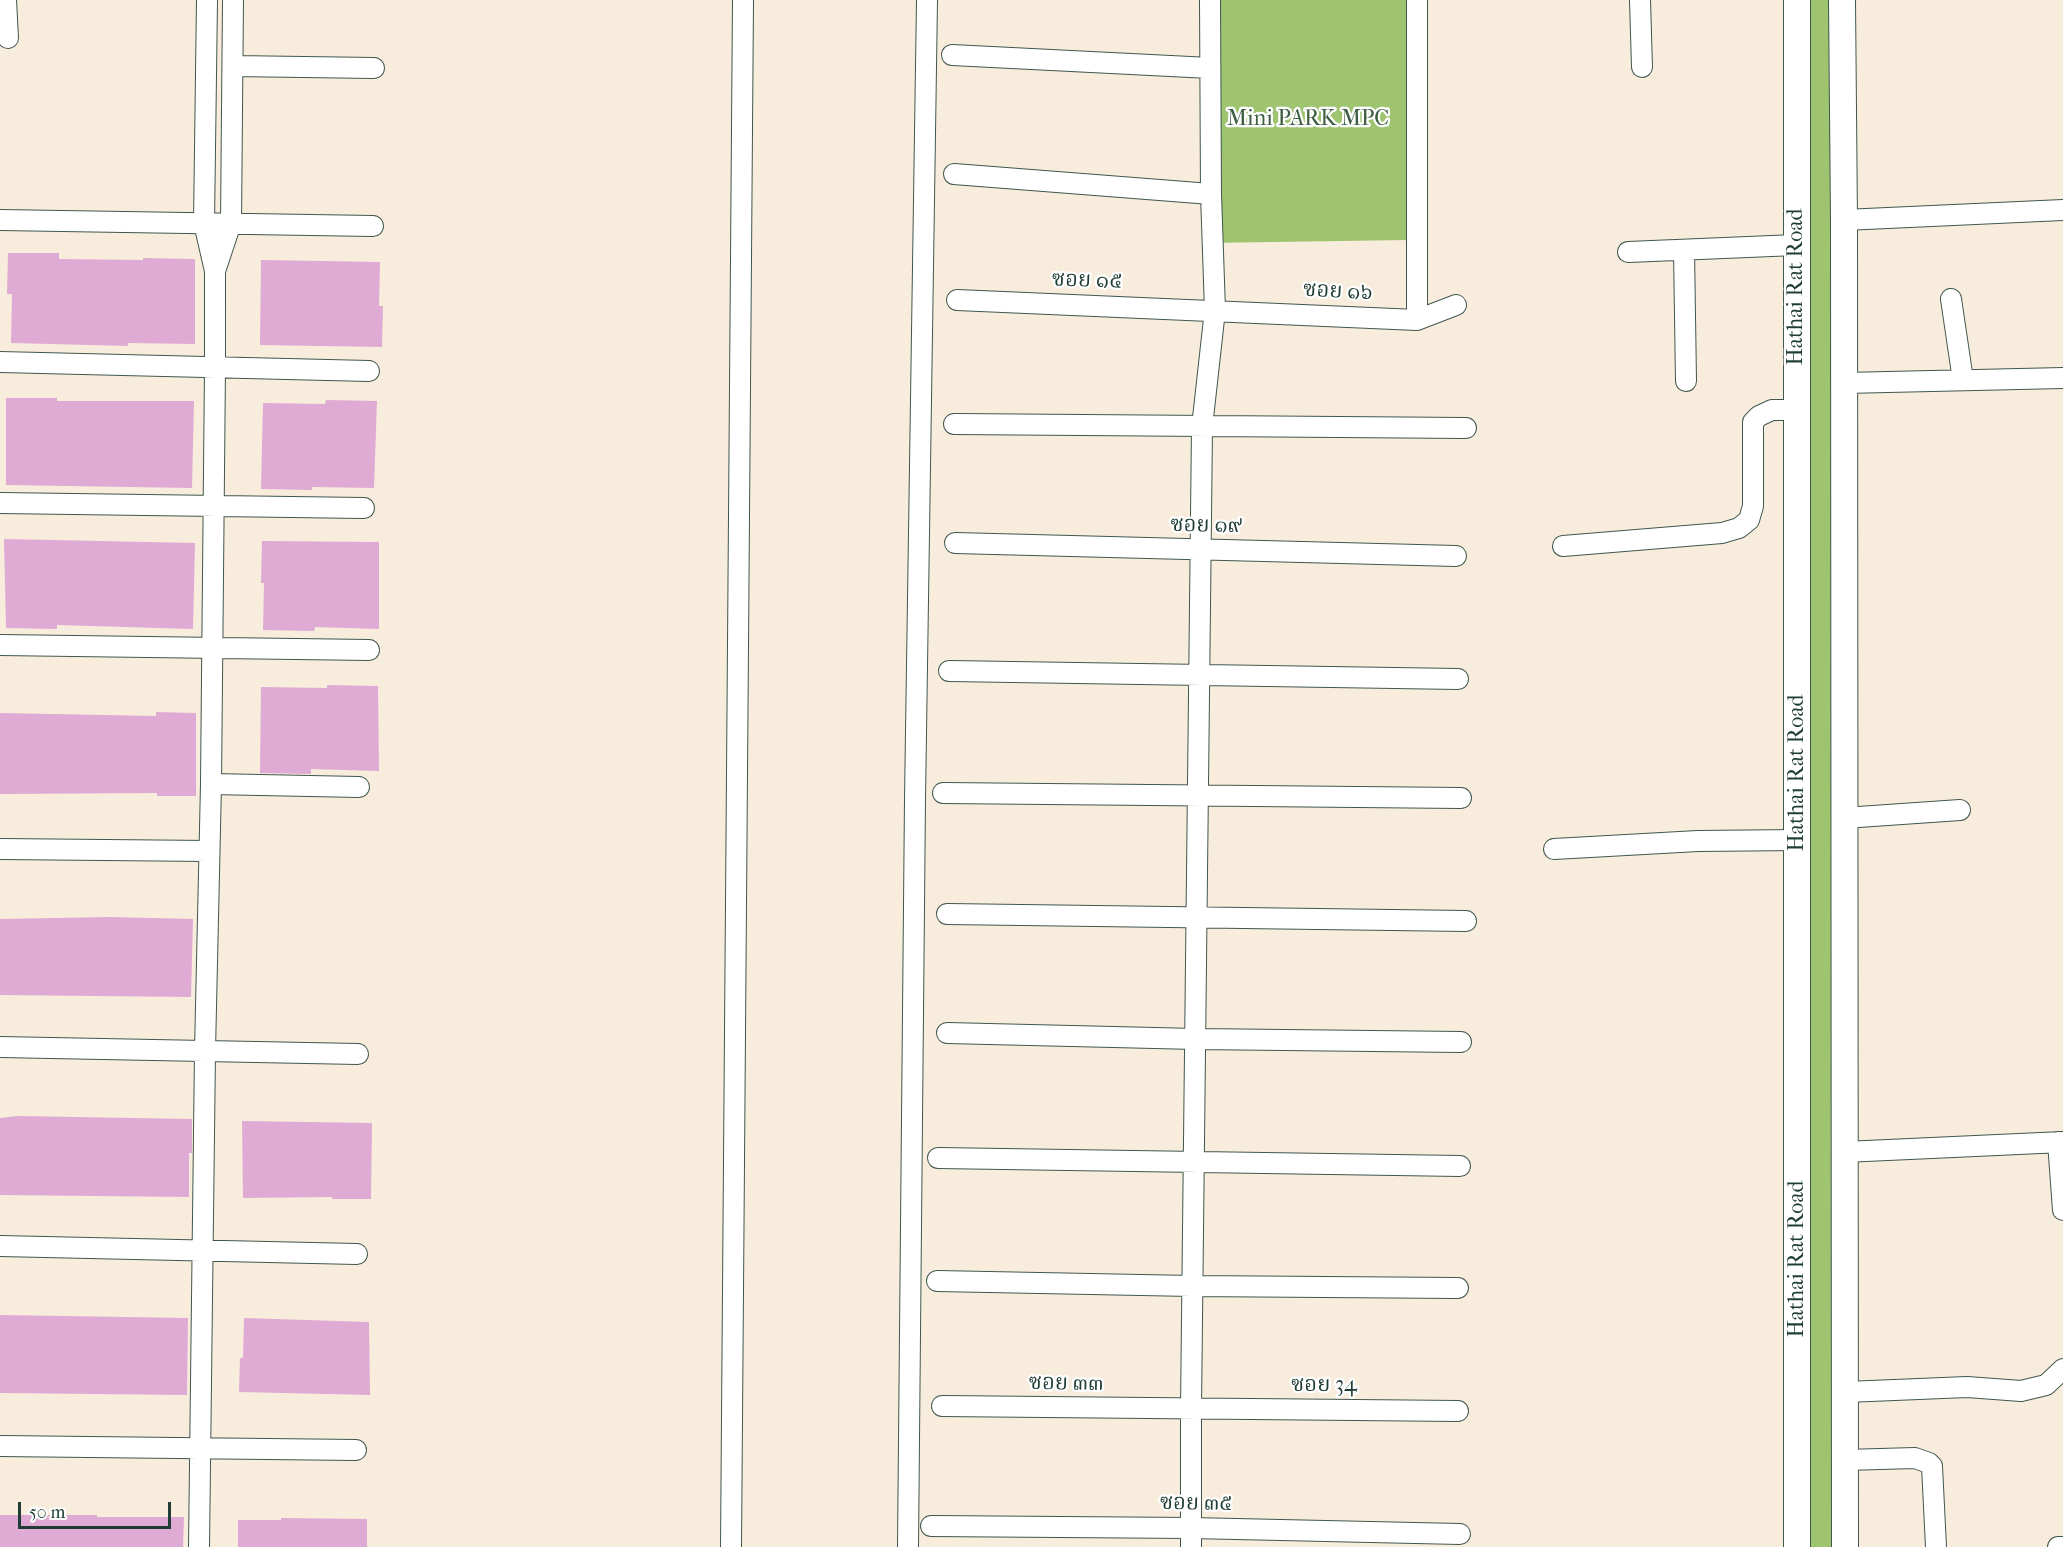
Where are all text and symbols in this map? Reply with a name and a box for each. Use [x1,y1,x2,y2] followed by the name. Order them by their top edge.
[1227,107,1389,133] park label: Mini PARK MPC
[1784,208,1810,366] street label: Hathai Rat Road
[1051,267,1123,295] street label: ซอย ๑๕
[1302,277,1374,307] street label: ซอย ๑๖
[1170,512,1242,540] street label: ซอย ๑๙
[1785,694,1811,852] street label: Hathai Rat Road
[1785,1180,1811,1338] street label: Hathai Rat Road
[1028,1370,1104,1398] street label: ซอย ๓๓
[1291,1373,1357,1399] street label: ซอย 34
[21,1490,174,1528] scale bar
[1160,1490,1232,1518] street label: ซอย ๓๕
[29,1502,65,1523] text: 50 m

